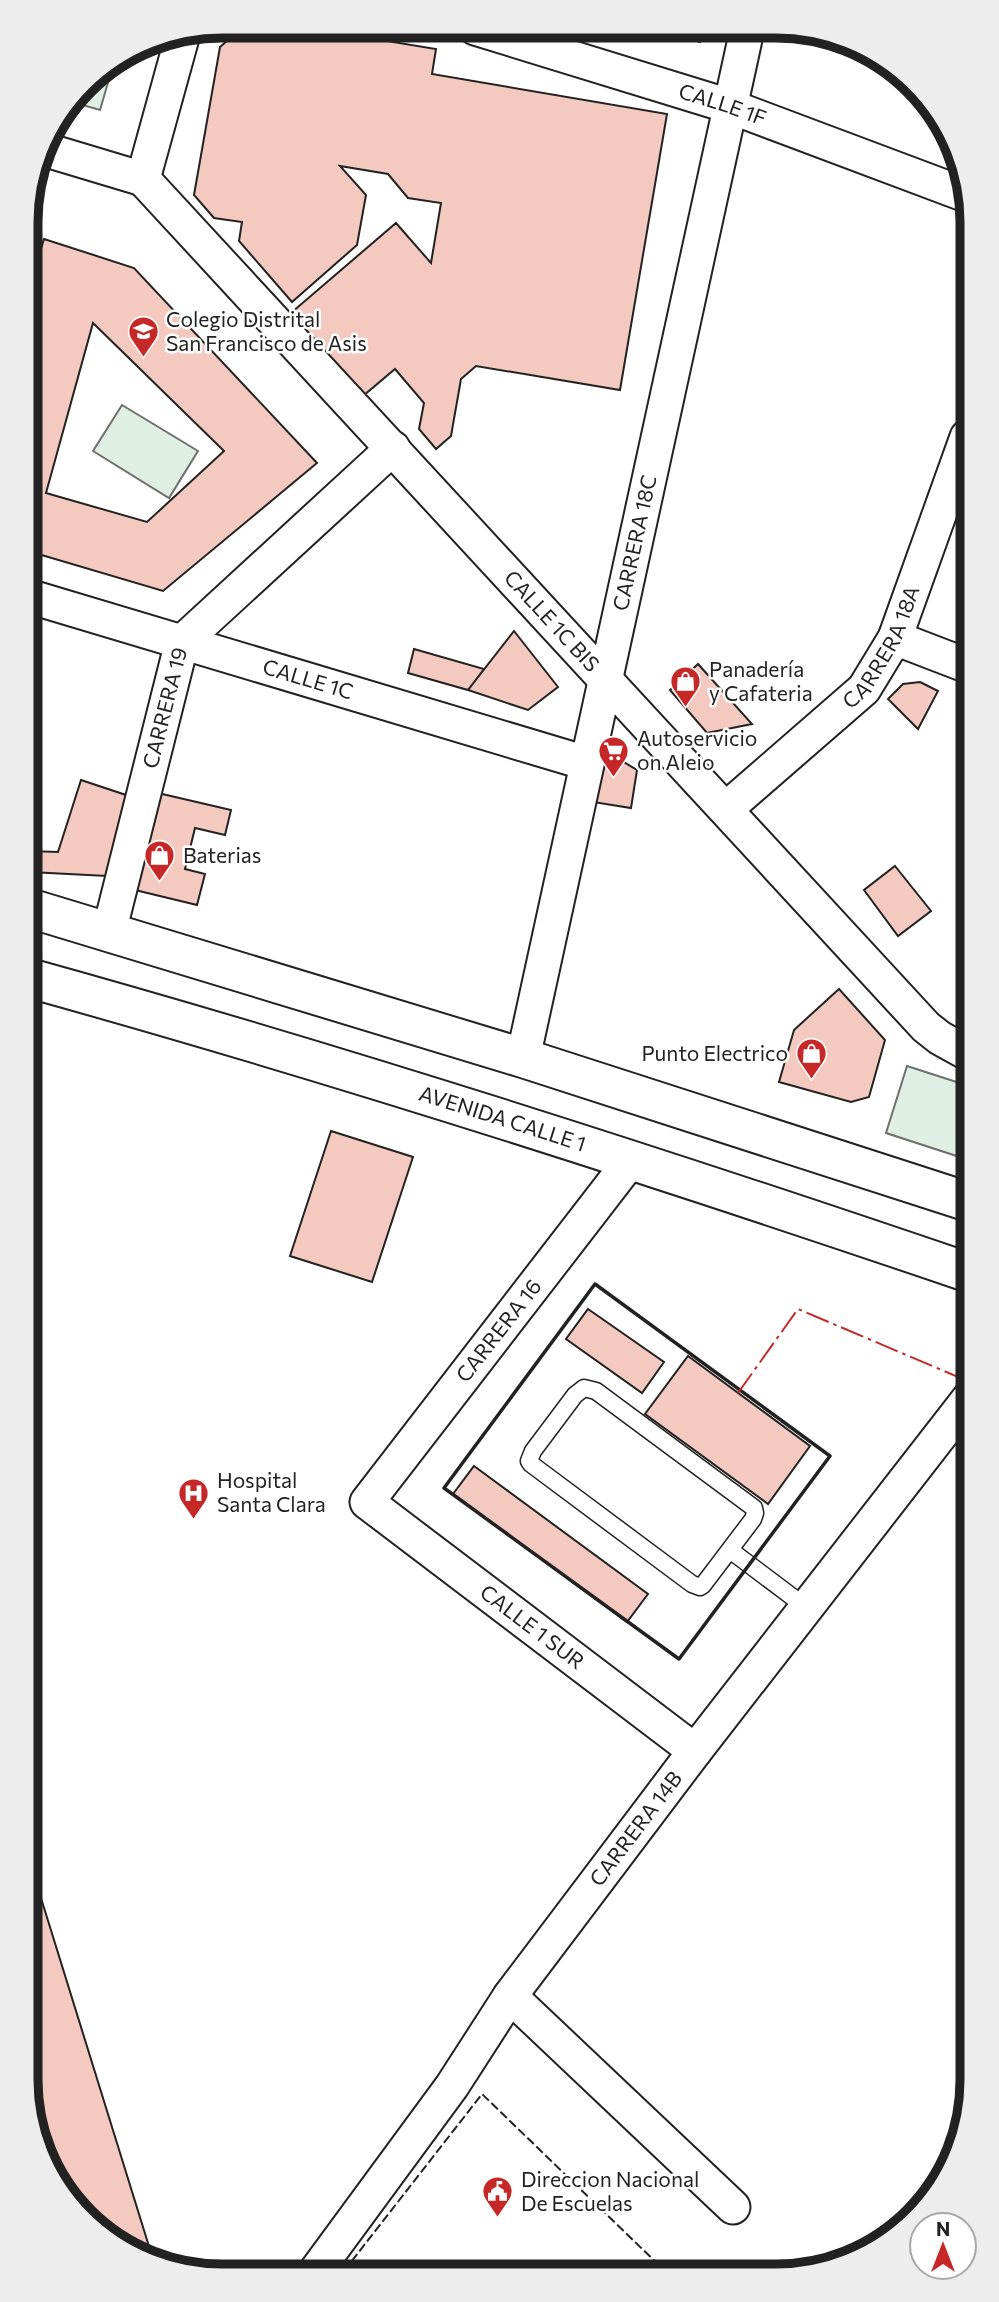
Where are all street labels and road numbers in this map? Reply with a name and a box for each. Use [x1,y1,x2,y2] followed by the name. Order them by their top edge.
[676,77,770,130] street label: CALLE 1F
[607,473,661,613] street label: CARRERA 18C
[500,565,605,676] street label: CALLE 1C BIS
[837,582,924,713] street label: CARRERA 18A
[137,645,191,771] street label: CARRERA 19
[260,653,356,704] street label: CALLE 1C
[416,1080,589,1156] street label: AVENIDA CALLE 1
[450,1274,546,1387] street label: CARRERA 16
[476,1578,590,1673] street label: CALLE 1 SUR
[584,1766,686,1890] street label: CARRERA 14B

